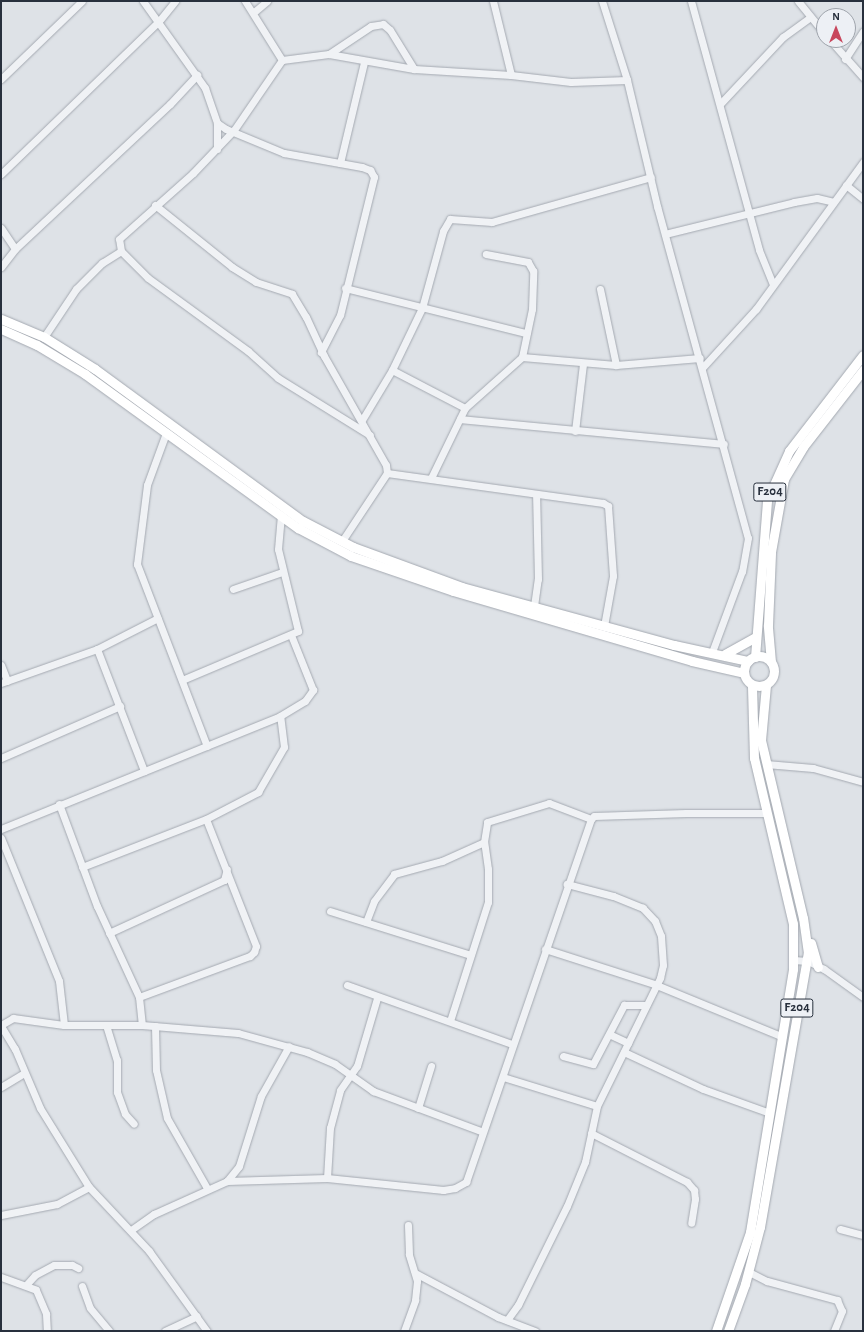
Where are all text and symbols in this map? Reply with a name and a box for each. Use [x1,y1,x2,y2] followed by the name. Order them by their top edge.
[816,8,856,48] north arrow
[832,11,840,22] text: N
[753,481,787,503] road number: F204
[780,997,814,1019] road number: F204

